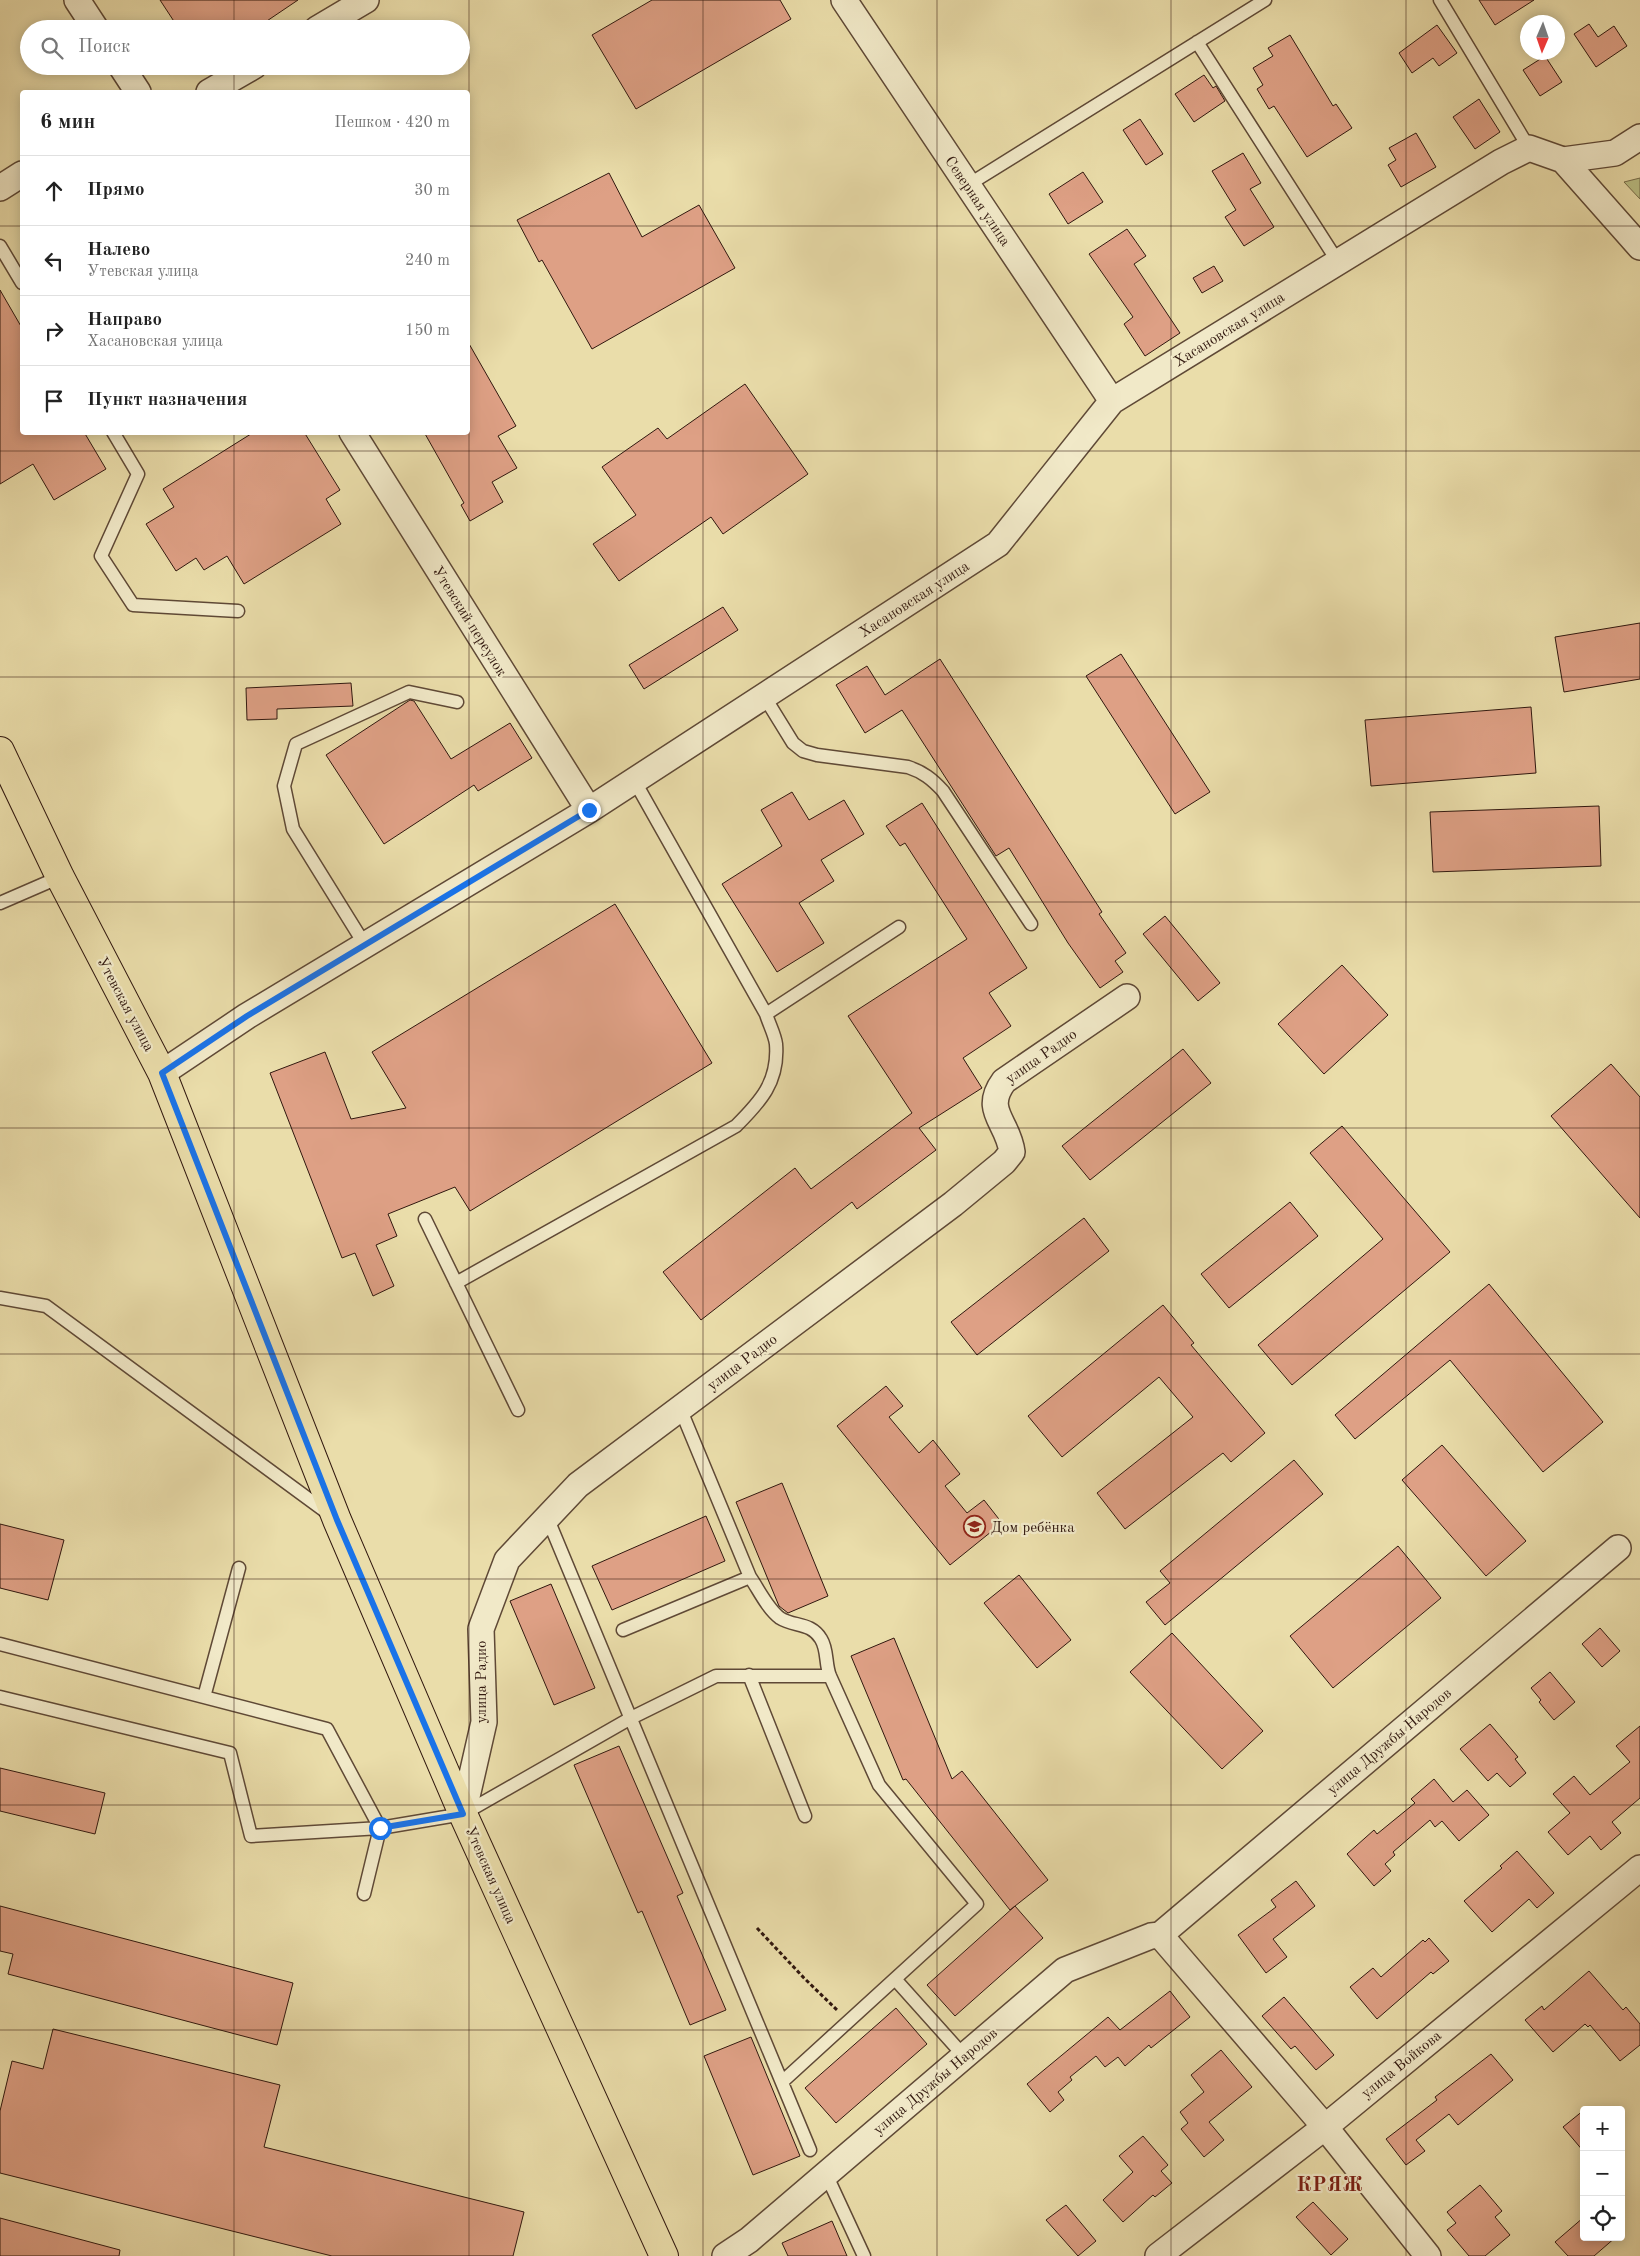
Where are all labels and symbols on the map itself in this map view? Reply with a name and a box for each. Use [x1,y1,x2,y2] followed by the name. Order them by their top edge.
[1520,15,1565,60] north arrow
[941,154,1013,250] street label: Северная улица
[1172,290,1288,370] street label: Хасановская улица
[857,559,973,641] street label: Хасановская улица
[429,564,509,680] street label: Утевский переулок
[578,799,601,822] route end
[93,955,156,1055] street label: Утевская улица
[1004,1027,1080,1087] street label: улица Радио
[705,1332,781,1394] street label: улица Радио
[963,1515,987,1539] school or university icon: Дом ребёнка
[991,1521,1075,1536] place label: Дом ребёнка
[475,1640,490,1724] street label: улица Радио
[1325,1686,1455,1798] street label: улица Дружбы Народов
[369,1817,392,1840] route start
[462,1825,518,1927] street label: Утевская улица
[871,2026,1001,2138] street label: улица Дружбы Народов
[1359,2028,1445,2102] street label: улица Войкова
[1296,2176,1364,2196] district label: КРЯЖ

